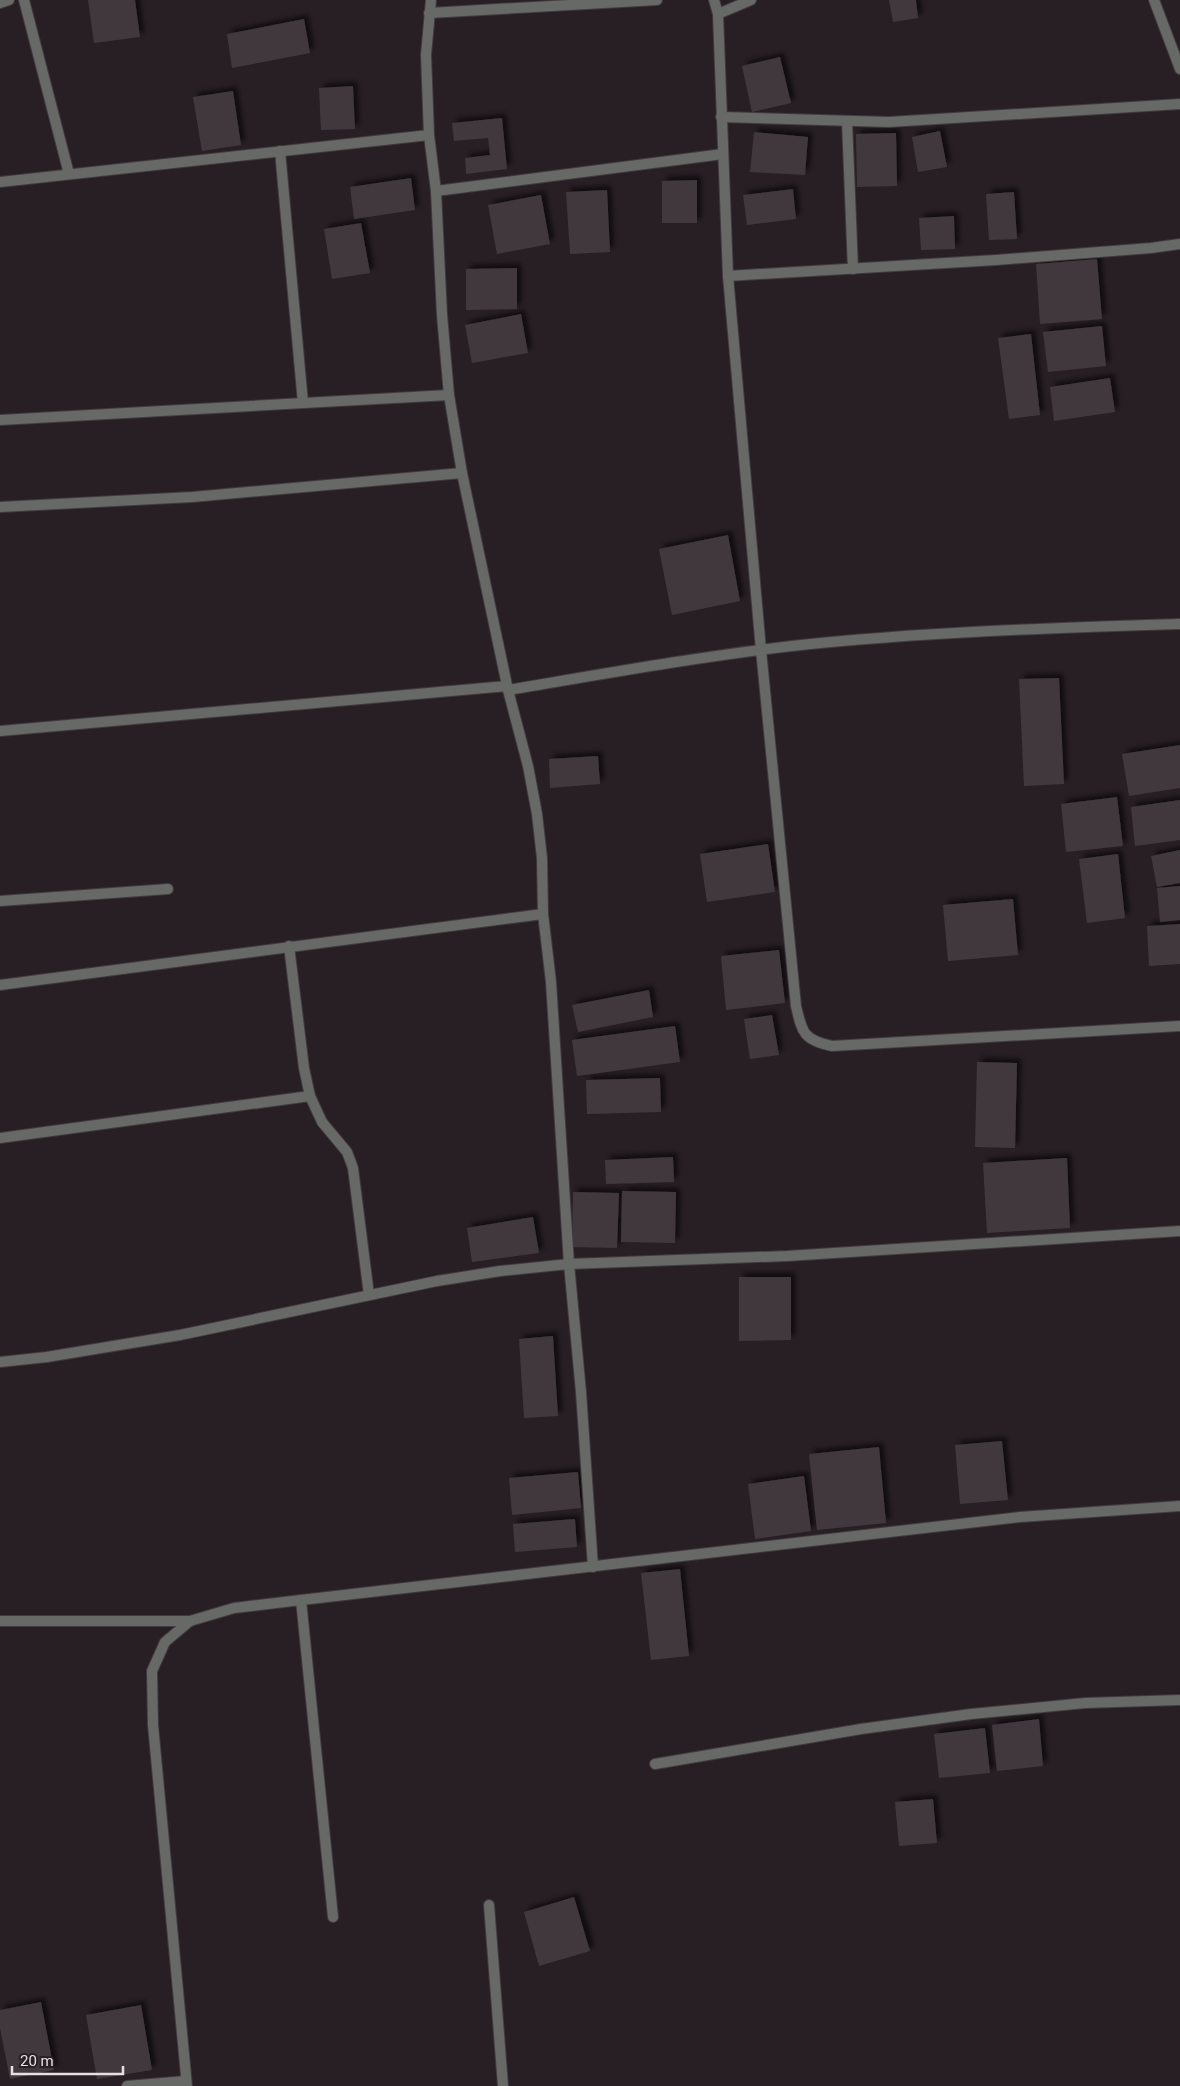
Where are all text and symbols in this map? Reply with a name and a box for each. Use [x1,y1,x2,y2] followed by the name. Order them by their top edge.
[12,2044,124,2076] scale bar
[20,2052,54,2070] text: 20 m

